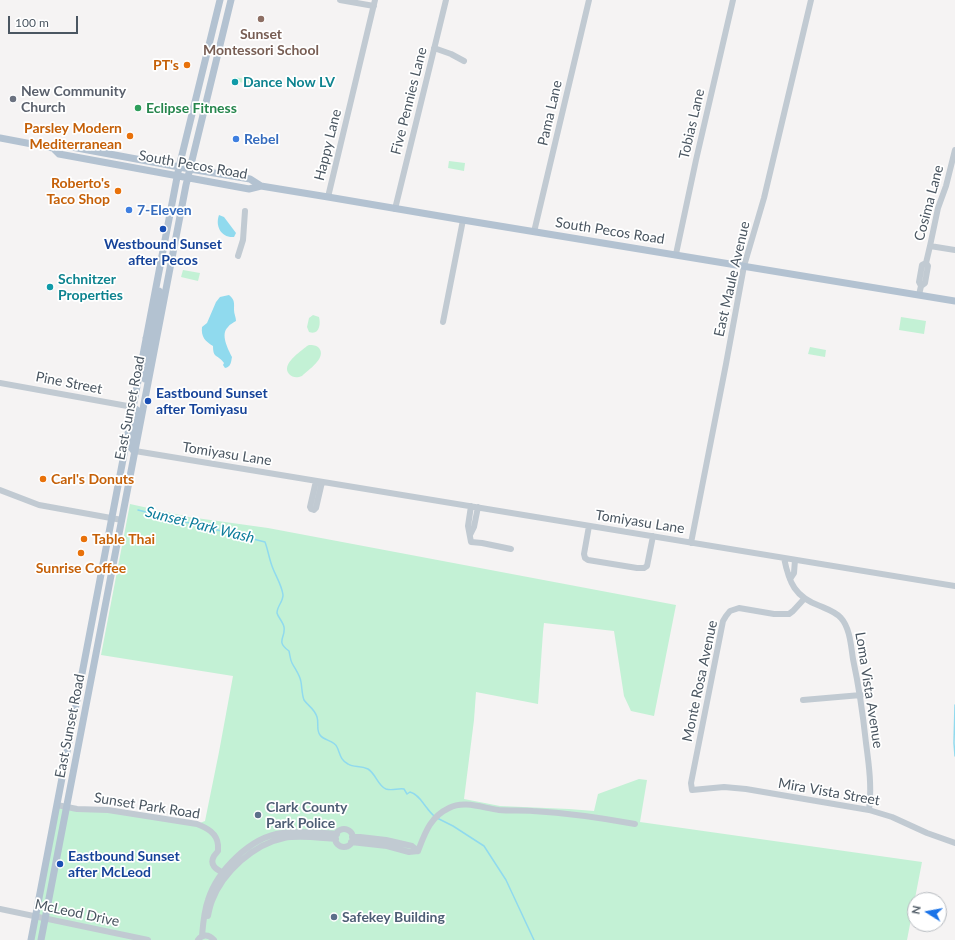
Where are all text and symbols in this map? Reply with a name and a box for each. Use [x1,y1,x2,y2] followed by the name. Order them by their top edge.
[10,8,80,34] scale bar
[256,14,266,24] marker: Sunset Montessori School
[15,15,49,30] text: 100 m
[203,26,319,58] place label: Sunset Montessori School
[388,46,430,156] street label: Five Pennies Lane
[153,57,179,73] place label: PT's
[182,60,192,70] marker: PT's
[243,74,335,90] place label: Dance Now LV
[230,77,240,87] marker: Dance Now LV
[534,79,566,147] street label: Pama Lane
[21,83,126,116] place label: New Community Church
[676,87,708,161] street label: Tobias Lane
[8,94,18,104] marker: New Community Church
[146,100,237,116] place label: Eclipse Fitness
[133,103,143,113] marker: Eclipse Fitness
[311,108,345,182] street label: Happy Lane
[24,120,122,152] place label: Parsley Modern Mediterranean
[125,131,135,141] marker: Parsley Modern Mediterranean
[244,131,279,147] place label: Rebel
[231,134,241,144] marker: Rebel
[137,147,249,183] street label: South Pecos Road
[911,163,947,243] street label: Cosima Lane
[47,175,110,208] place label: Roberto's Taco Shop
[113,186,123,196] marker: Roberto's Taco Shop
[137,202,192,218] place label: 7-Eleven
[124,205,134,215] marker: 7-Eleven
[554,214,666,248] street label: South Pecos Road
[711,220,753,338] street label: East Maule Avenue
[158,224,168,234] marker: Westbound Sunset after Pecos
[104,236,222,268] place label: Westbound Sunset after Pecos
[58,271,123,304] place label: Schnitzer Properties
[45,282,55,292] marker: Schnitzer Properties
[112,354,148,462] street label: East Sunset Road
[34,368,104,398] street label: Pine Street
[156,385,268,418] place label: Eastbound Sunset after Tomiyasu
[143,396,153,406] marker: Eastbound Sunset after Tomiyasu
[181,439,273,469] street label: Tomiyasu Lane
[51,471,134,487] place label: Carl's Donuts
[38,474,48,484] marker: Carl's Donuts
[144,503,256,547] water label: Sunset Park Wash
[594,507,686,537] street label: Tomiyasu Lane
[92,531,155,547] place label: Table Thai
[79,534,89,544] marker: Table Thai
[76,548,86,558] marker: Sunrise Coffee
[36,560,126,576] place label: Sunrise Coffee
[679,619,721,743] street label: Monte Rosa Avenue
[852,631,886,749] street label: Loma Vista Avenue
[52,672,88,780] street label: East Sunset Road
[777,775,881,809] street label: Mira Vista Street
[93,789,201,823] street label: Sunset Park Road
[266,799,347,832] place label: Clark County Park Police
[253,810,263,820] marker: Clark County Park Police
[68,848,180,880] place label: Eastbound Sunset after McLeod
[55,859,65,869] marker: Eastbound Sunset after McLeod
[907,892,947,932] north arrow
[33,896,121,930] street label: McLeod Drive
[909,904,923,915] text: N
[342,909,445,925] place label: Safekey Building
[329,912,339,922] marker: Safekey Building

